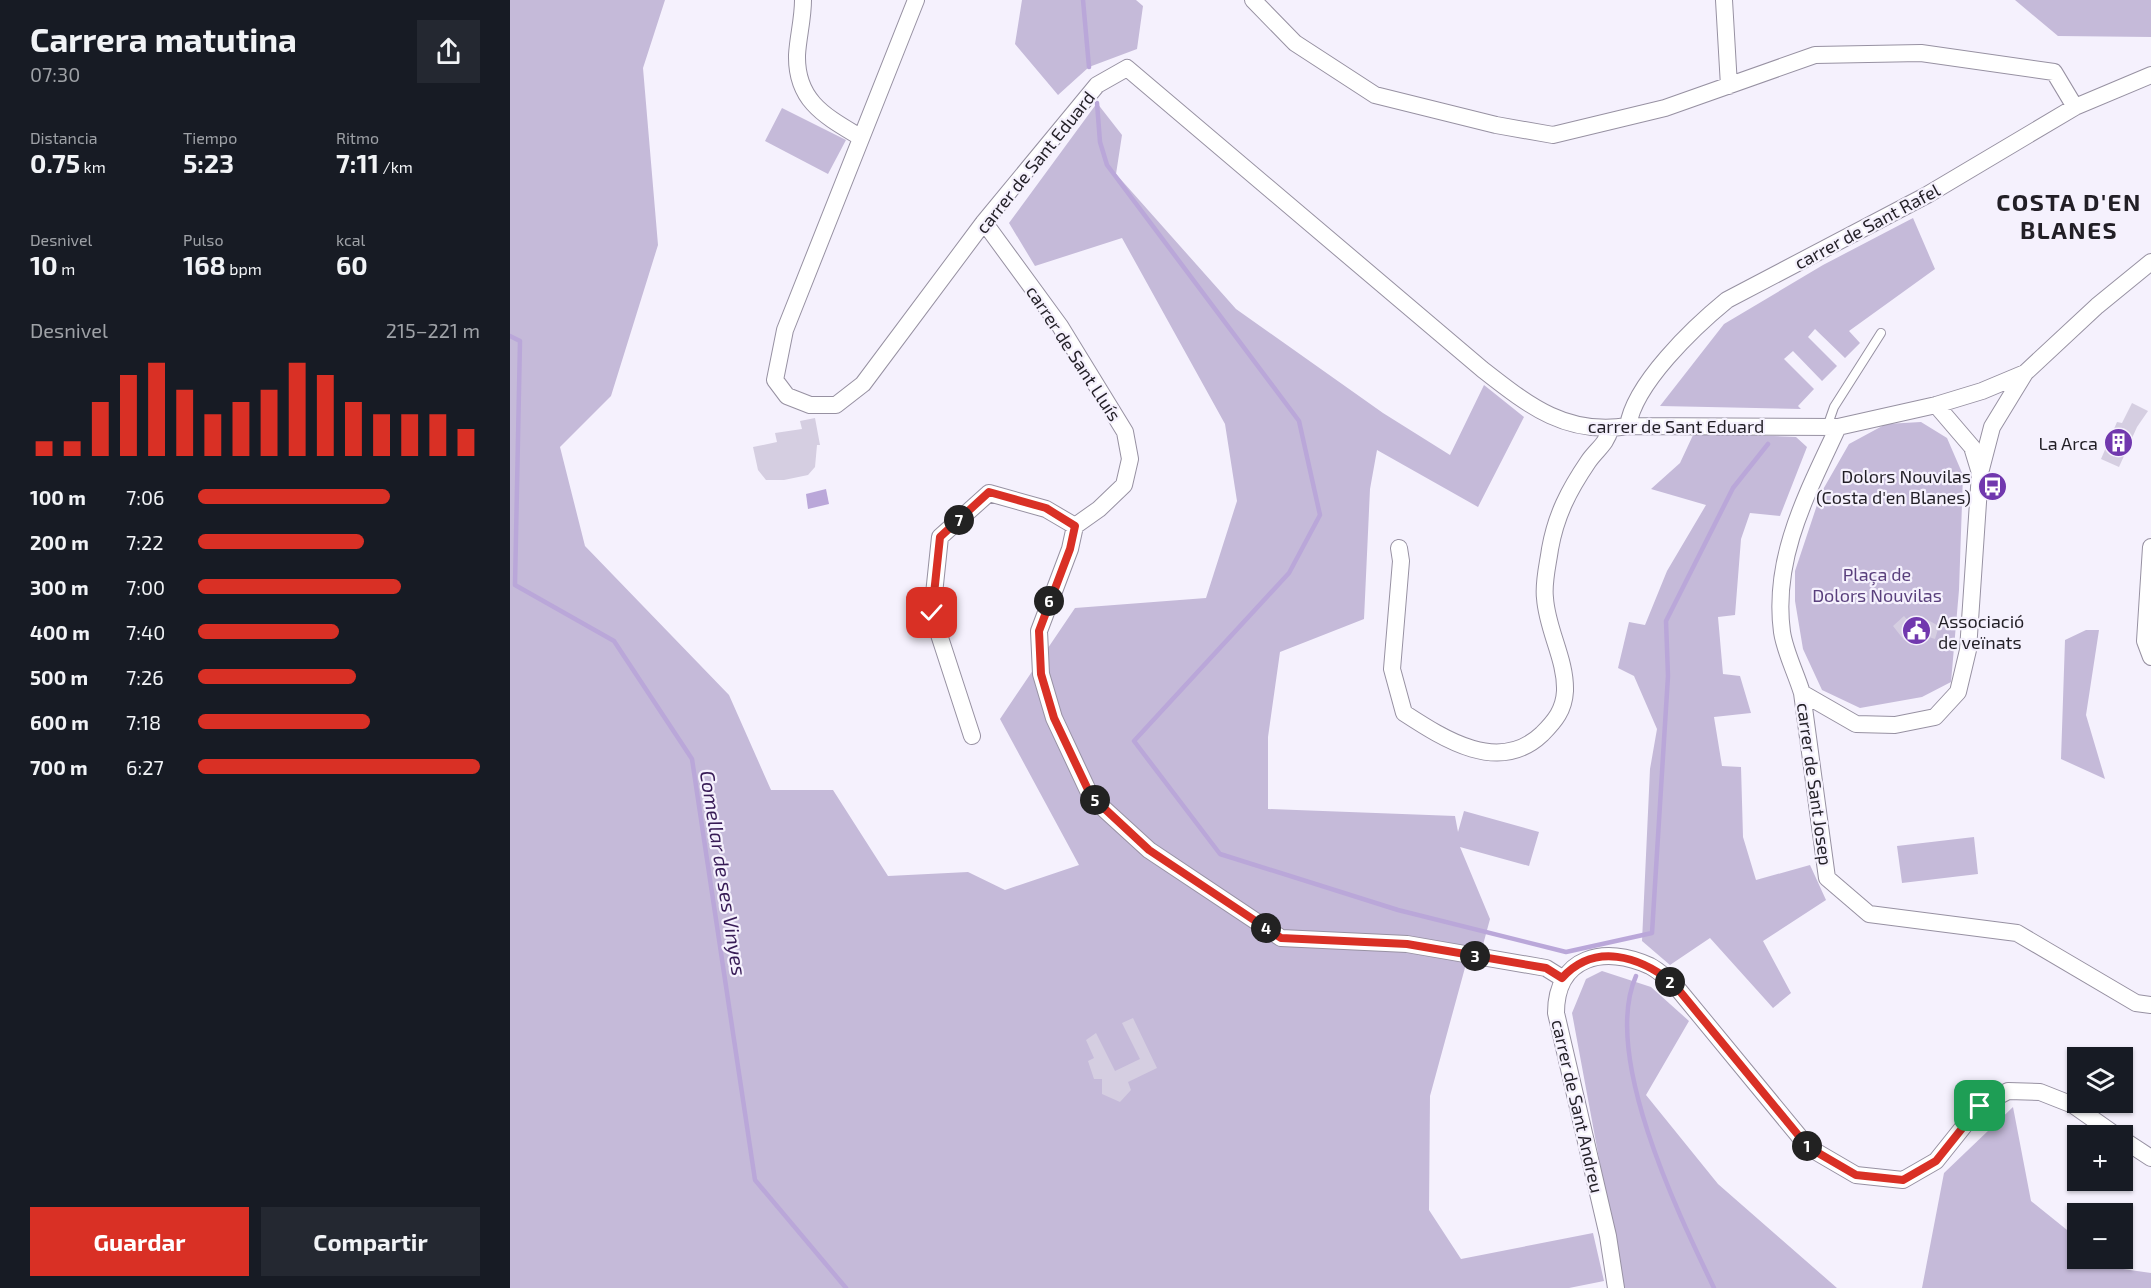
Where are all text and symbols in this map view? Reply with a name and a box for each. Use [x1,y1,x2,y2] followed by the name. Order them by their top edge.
[30,19,297,59] text: Carrera matutina
[417,20,480,83] button: share
[30,62,80,86] text: 07:30
[971,86,1099,238] street label: carrer de Sant Eduard
[30,128,97,147] text: Distancia
[183,128,237,147] text: Tiempo
[336,128,379,147] text: Ritmo
[30,147,80,178] text: 0.75
[183,147,234,178] text: 5:23
[336,147,379,178] text: 7:11
[80,157,106,176] text: km
[379,157,413,176] text: /km
[1791,178,1944,274] street label: carrer de Sant Rafel
[1996,187,2142,244] district label: COSTA D'EN BLANES
[30,230,92,249] text: Desnivel
[183,230,224,249] text: Pulso
[336,230,365,249] text: kcal
[30,249,58,280] text: 10
[183,249,226,280] text: 168
[336,249,368,280] text: 60
[58,259,75,278] text: m
[226,259,262,278] text: bpm
[1022,281,1126,425] street label: carrer de Sant Lluís
[30,318,108,342] text: Desnivel
[386,318,480,342] text: 215–221 m
[1588,415,1764,437] street label: carrer de Sant Eduard
[2103,427,2135,459] building icon: La Arca
[2038,432,2098,454] place label: La Arca
[1816,465,1971,508] place label: Dolors Nouvilas (Costa d'en Blanes)
[1976,470,2008,502] bus stop icon: Dolors Nouvilas (Costa d'en Blanes)
[30,485,86,509] text: 100 m
[126,485,164,509] text: 7:06
[944,505,974,535] pin: 7
[955,510,963,529] text: 7
[30,530,89,554] text: 200 m
[126,530,163,554] text: 7:22
[1812,563,1942,606] park label: Plaça de Dolors Nouvilas
[30,575,89,599] text: 300 m
[126,575,165,599] text: 7:00
[1034,586,1064,616] pin: 6
[906,587,957,638] pin
[1044,591,1054,610] text: 6
[915,596,948,629] icon: check
[1938,610,2024,653] place label: Associació de veïnats
[1901,615,1933,647] public building icon: Associació de veïnats
[30,620,90,644] text: 400 m
[126,620,165,644] text: 7:40
[30,665,88,689] text: 500 m
[126,665,164,689] text: 7:26
[1793,701,1837,867] street label: carrer de Sant Josep
[30,710,89,734] text: 600 m
[126,710,161,734] text: 7:18
[30,755,88,779] text: 700 m
[126,755,164,779] text: 6:27
[695,769,752,978] water label: Comellar de ses Vinyes
[1080,785,1110,815] pin: 5
[1091,790,1099,809] text: 5
[1251,913,1281,943] pin: 4
[1261,918,1271,937] text: 4
[1460,941,1490,971] pin: 3
[1470,946,1480,965] text: 3
[1655,967,1685,997] pin: 2
[1665,972,1675,991] text: 2
[1547,1017,1609,1195] street label: carrer de Sant Andreu
[2067,1047,2133,1269] map controls
[2067,1047,2133,1113] button: layers
[1954,1080,2005,1131] pin
[1963,1089,1996,1122] icon: arrive
[2067,1125,2133,1191] button: +
[1792,1131,1822,1161] pin: 1
[1804,1136,1810,1155] text: 1
[2067,1203,2133,1269] button: −
[30,1207,249,1276] button: Guardar
[261,1207,480,1276] button: Compartir

